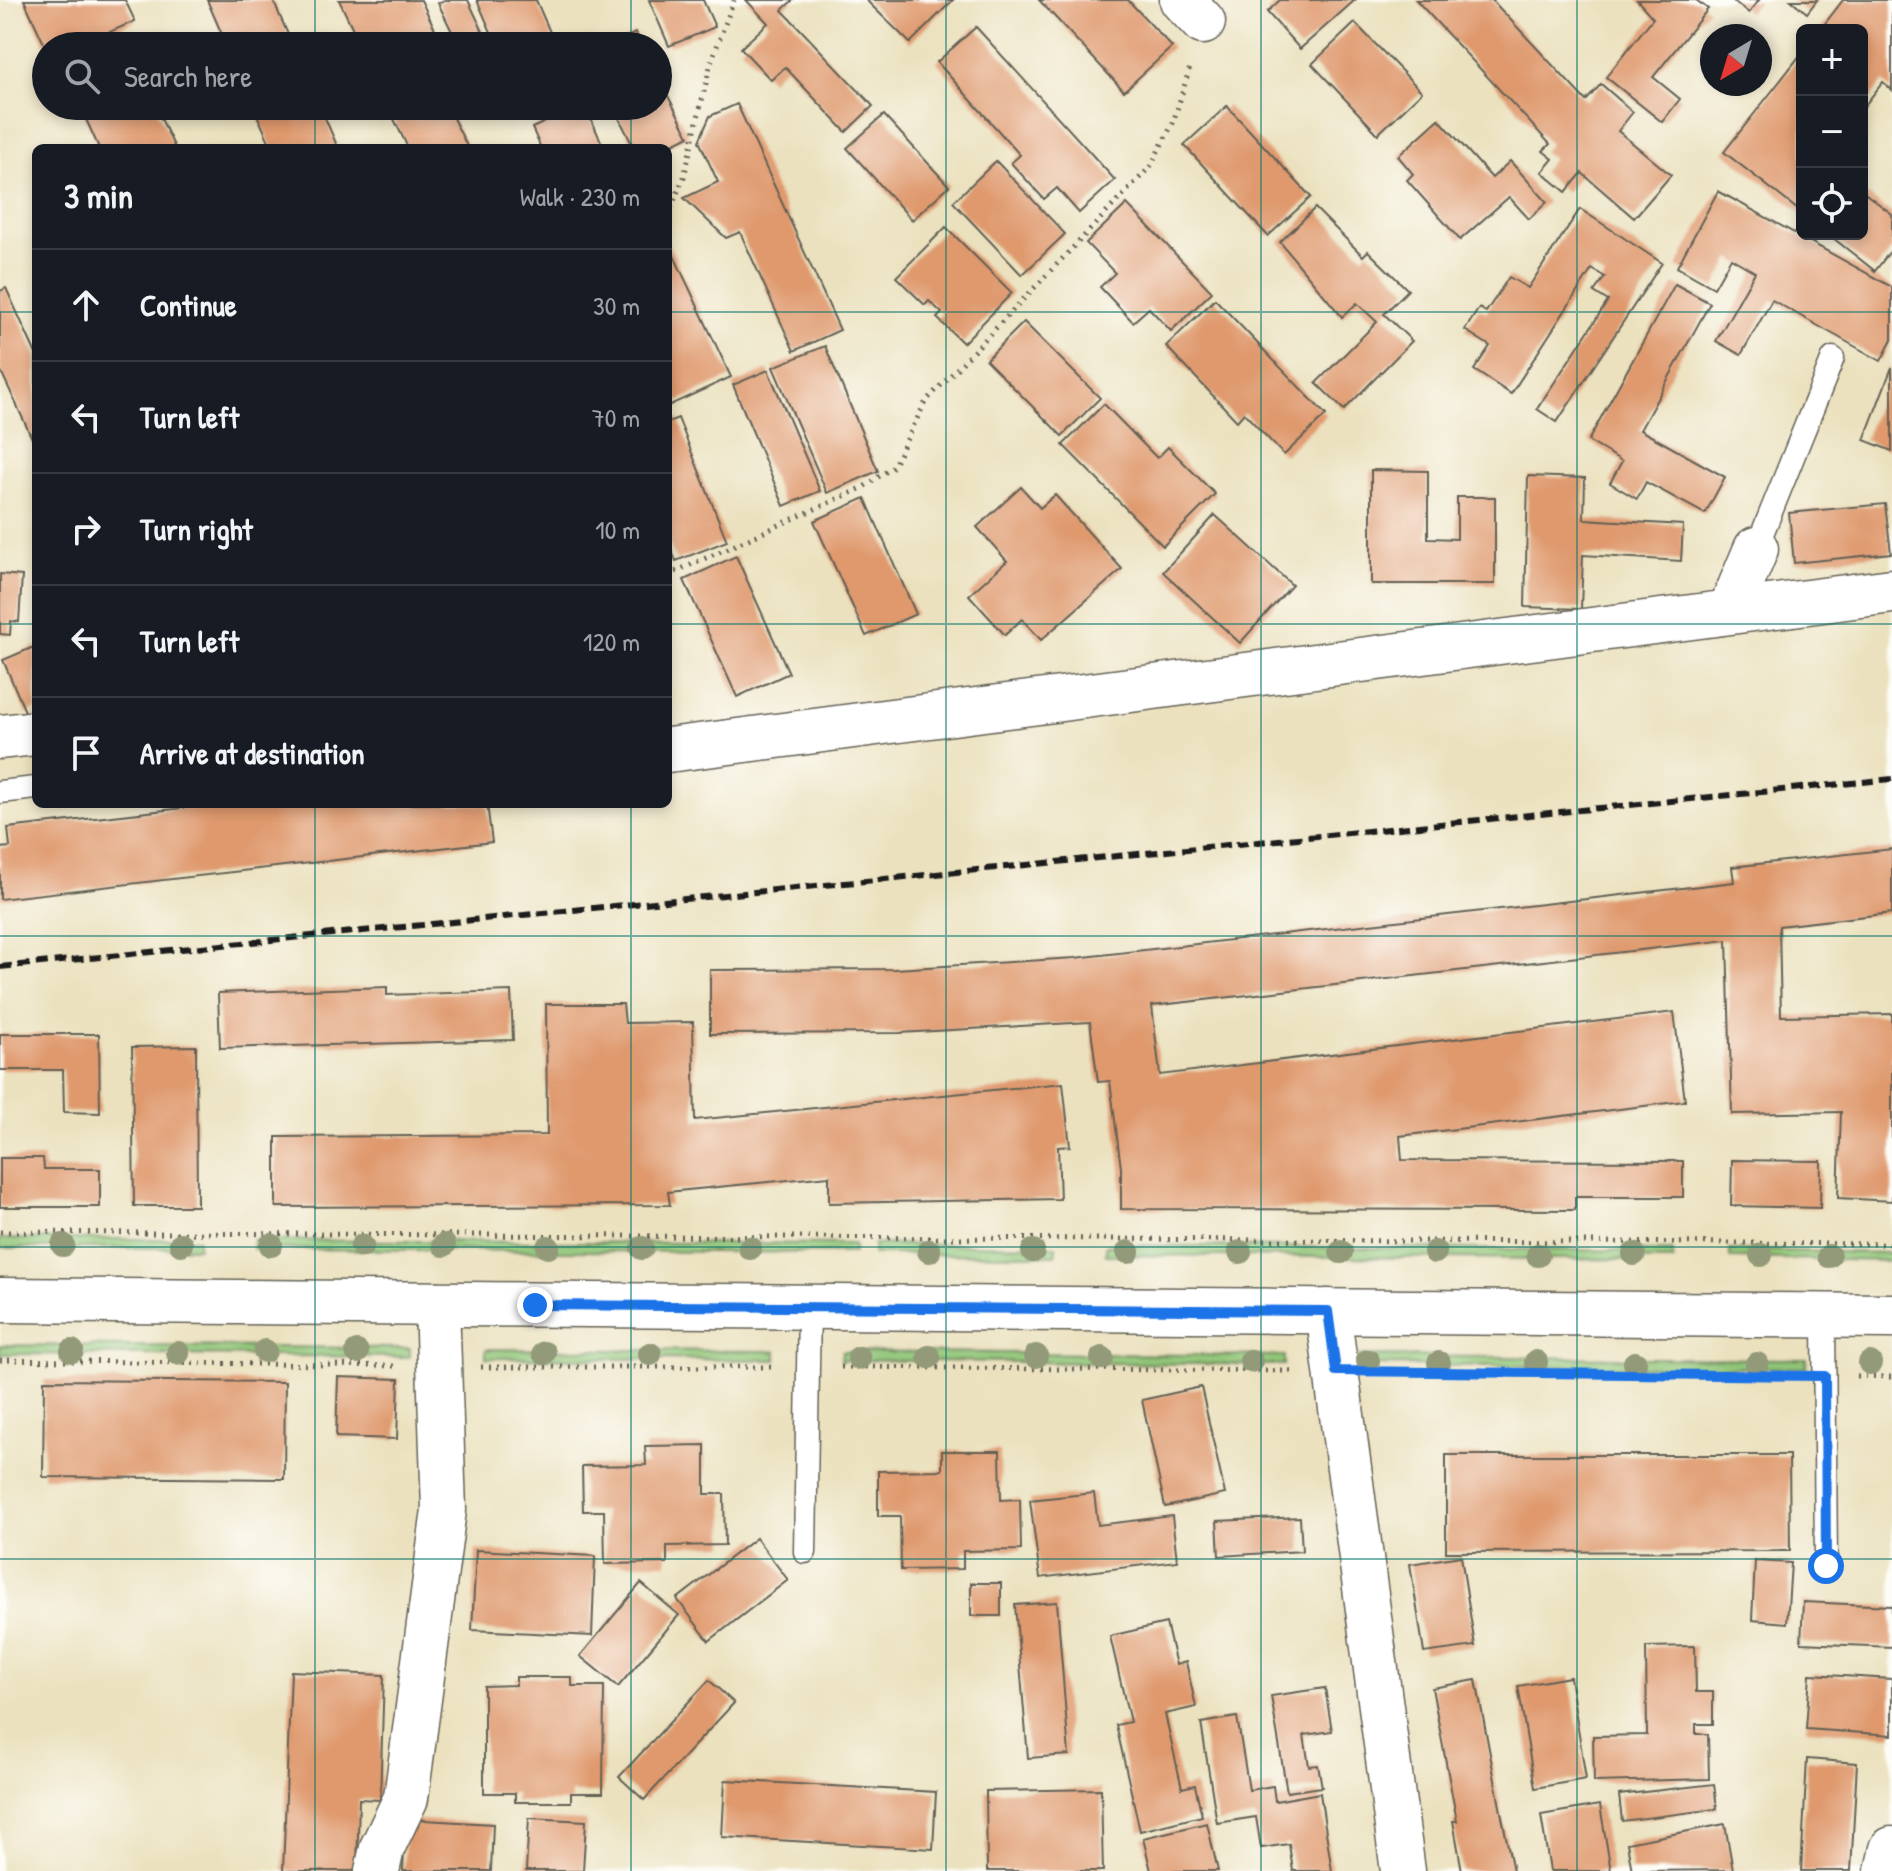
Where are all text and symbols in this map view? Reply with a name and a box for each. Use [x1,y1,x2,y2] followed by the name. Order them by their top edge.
[1700,24,1772,96] north arrow
[1796,24,1868,240] map controls
[1796,24,1868,96] button: +
[32,32,672,120] search box
[60,54,104,98] icon: search
[124,56,252,96] text: Search here
[1796,96,1868,168] button: −
[1796,168,1868,240] button: locate
[64,173,133,219] text: 3 min
[520,179,640,214] text: Walk · 230 m
[64,283,108,327] icon: ahead
[140,285,237,325] text: Continue
[593,288,640,323] text: 30 m
[64,395,108,439] icon: left
[140,397,239,437] text: Turn left
[592,400,640,435] text: 70 m
[64,507,108,551] icon: right
[140,509,253,549] text: Turn right
[595,512,640,547] text: 10 m
[64,619,108,663] icon: left
[140,621,239,661] text: Turn left
[583,624,640,659] text: 120 m
[64,731,108,775] icon: arrive
[140,733,365,773] text: Arrive at destination
[517,1287,553,1323] route end
[1808,1548,1844,1584] route start

